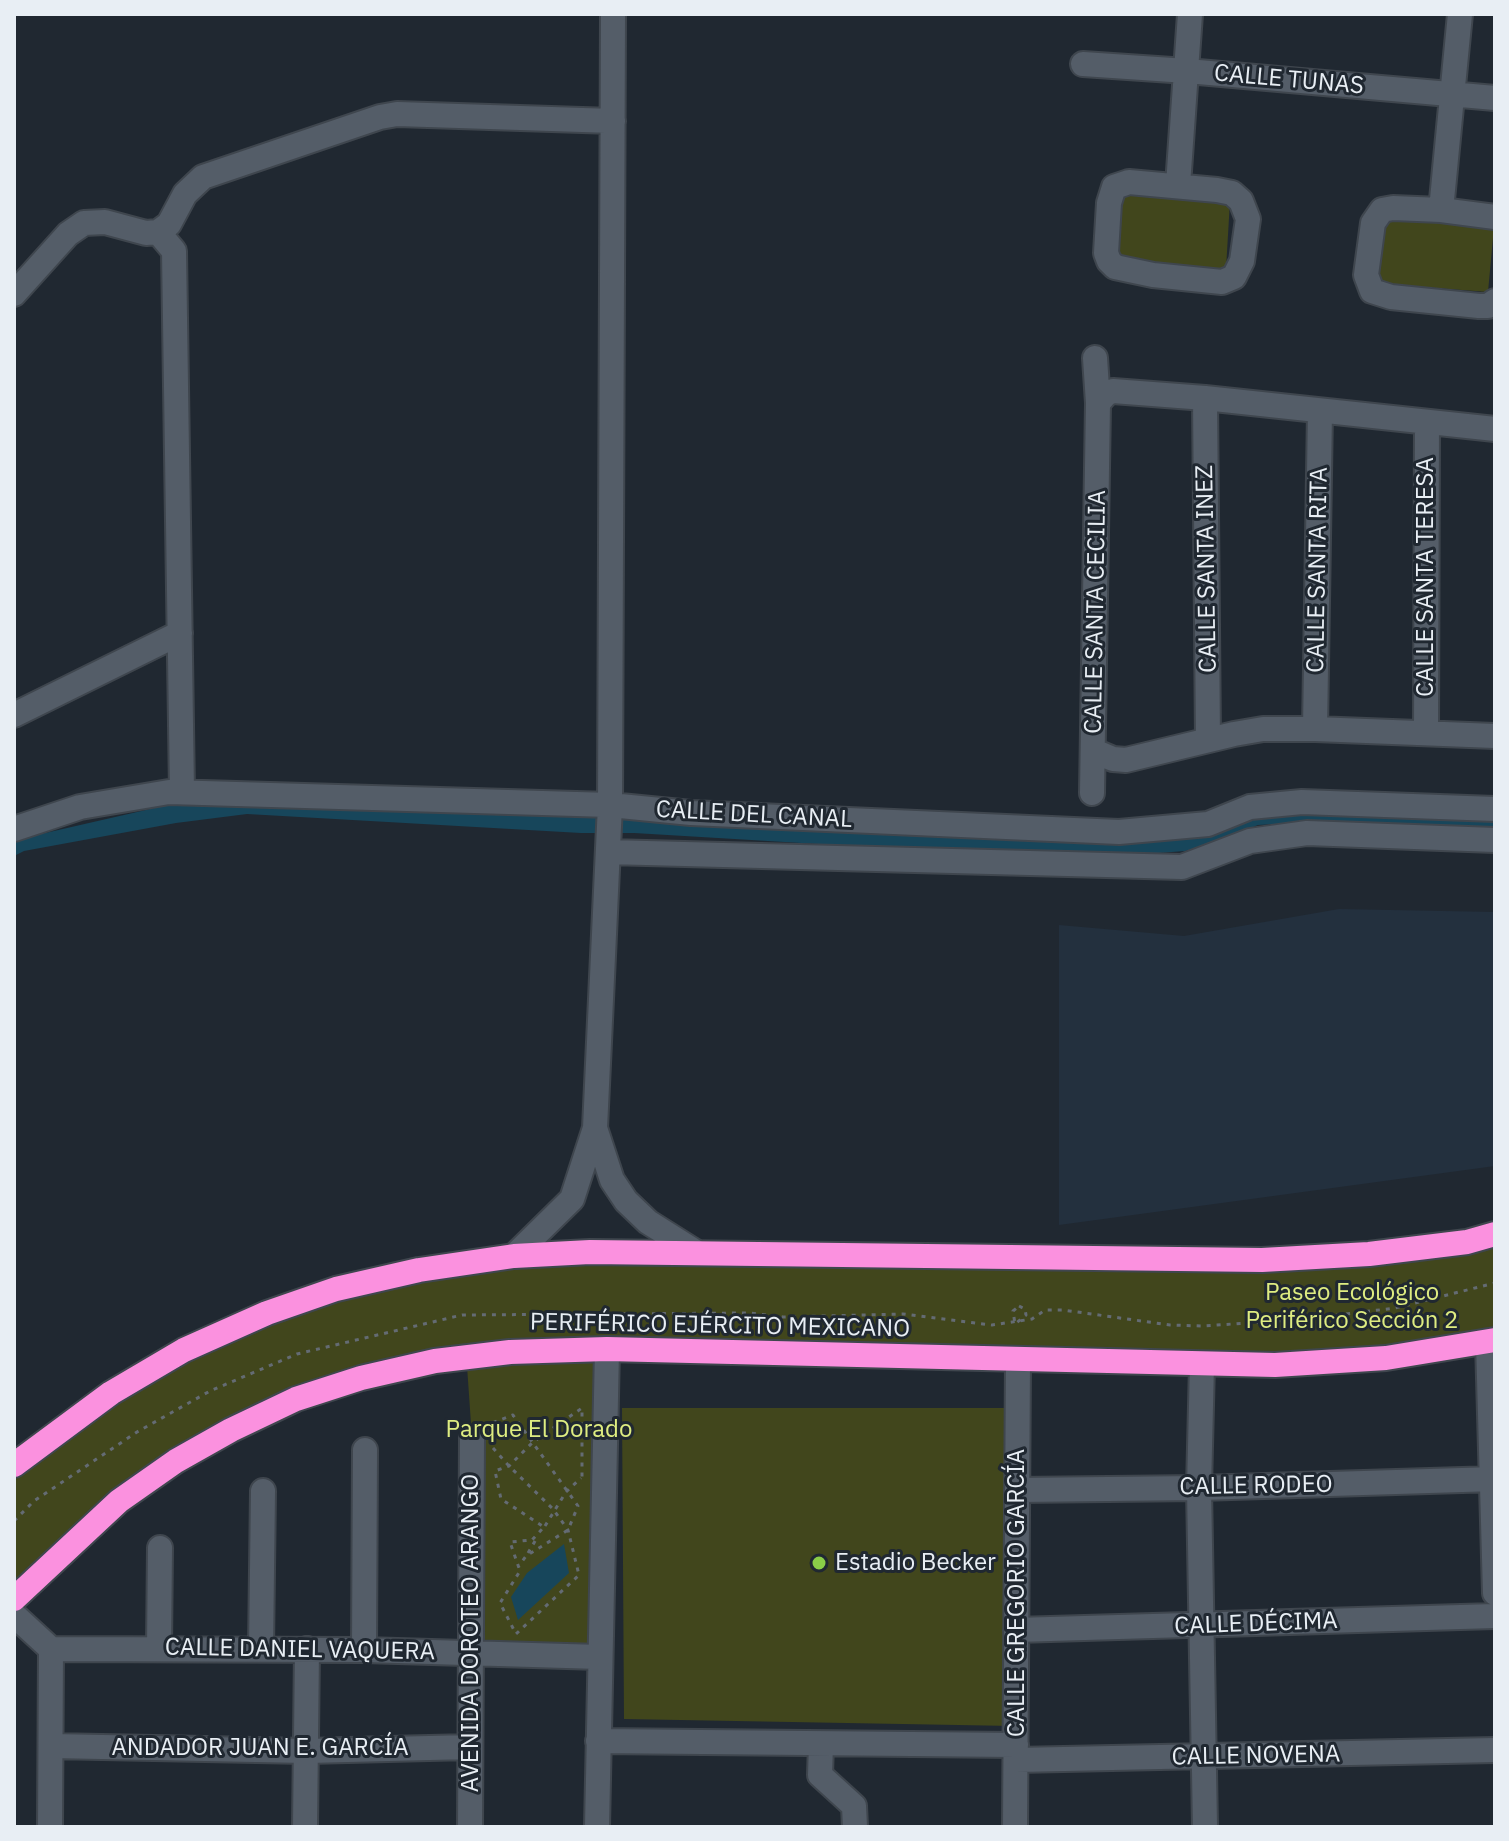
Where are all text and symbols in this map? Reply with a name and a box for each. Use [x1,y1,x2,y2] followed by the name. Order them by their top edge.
[1213,59,1365,101] street label: CALLE TUNAS
[1412,457,1440,697] street label: CALLE SANTA TERESA
[1191,465,1223,673] street label: CALLE SANTA INEZ
[1302,467,1334,673] street label: CALLE SANTA RITA
[1079,490,1113,734] street label: CALLE SANTA CECILIA
[655,795,853,835] street label: CALLE DEL CANAL
[1246,1279,1458,1335] park label: Paseo Ecológico Periférico Sección 2
[530,1308,910,1344] street label: PERIFÉRICO EJÉRCITO MEXICANO
[446,1416,632,1444] park label: Parque El Dorado
[1003,1449,1031,1737] street label: CALLE GREGORIO GARCÍA
[1179,1470,1333,1502] street label: CALLE RODEO
[457,1474,485,1792] street label: AVENIDA DOROTEO ARANGO
[835,1549,996,1577] place label: Estadio Becker
[810,1554,828,1572] marker: Estadio Becker
[1174,1607,1338,1641] street label: CALLE DÉCIMA
[165,1633,435,1667] street label: CALLE DANIEL VAQUERA
[111,1734,409,1762] street label: ANDADOR JUAN E. GARCÍA
[1171,1740,1341,1772] street label: CALLE NOVENA

